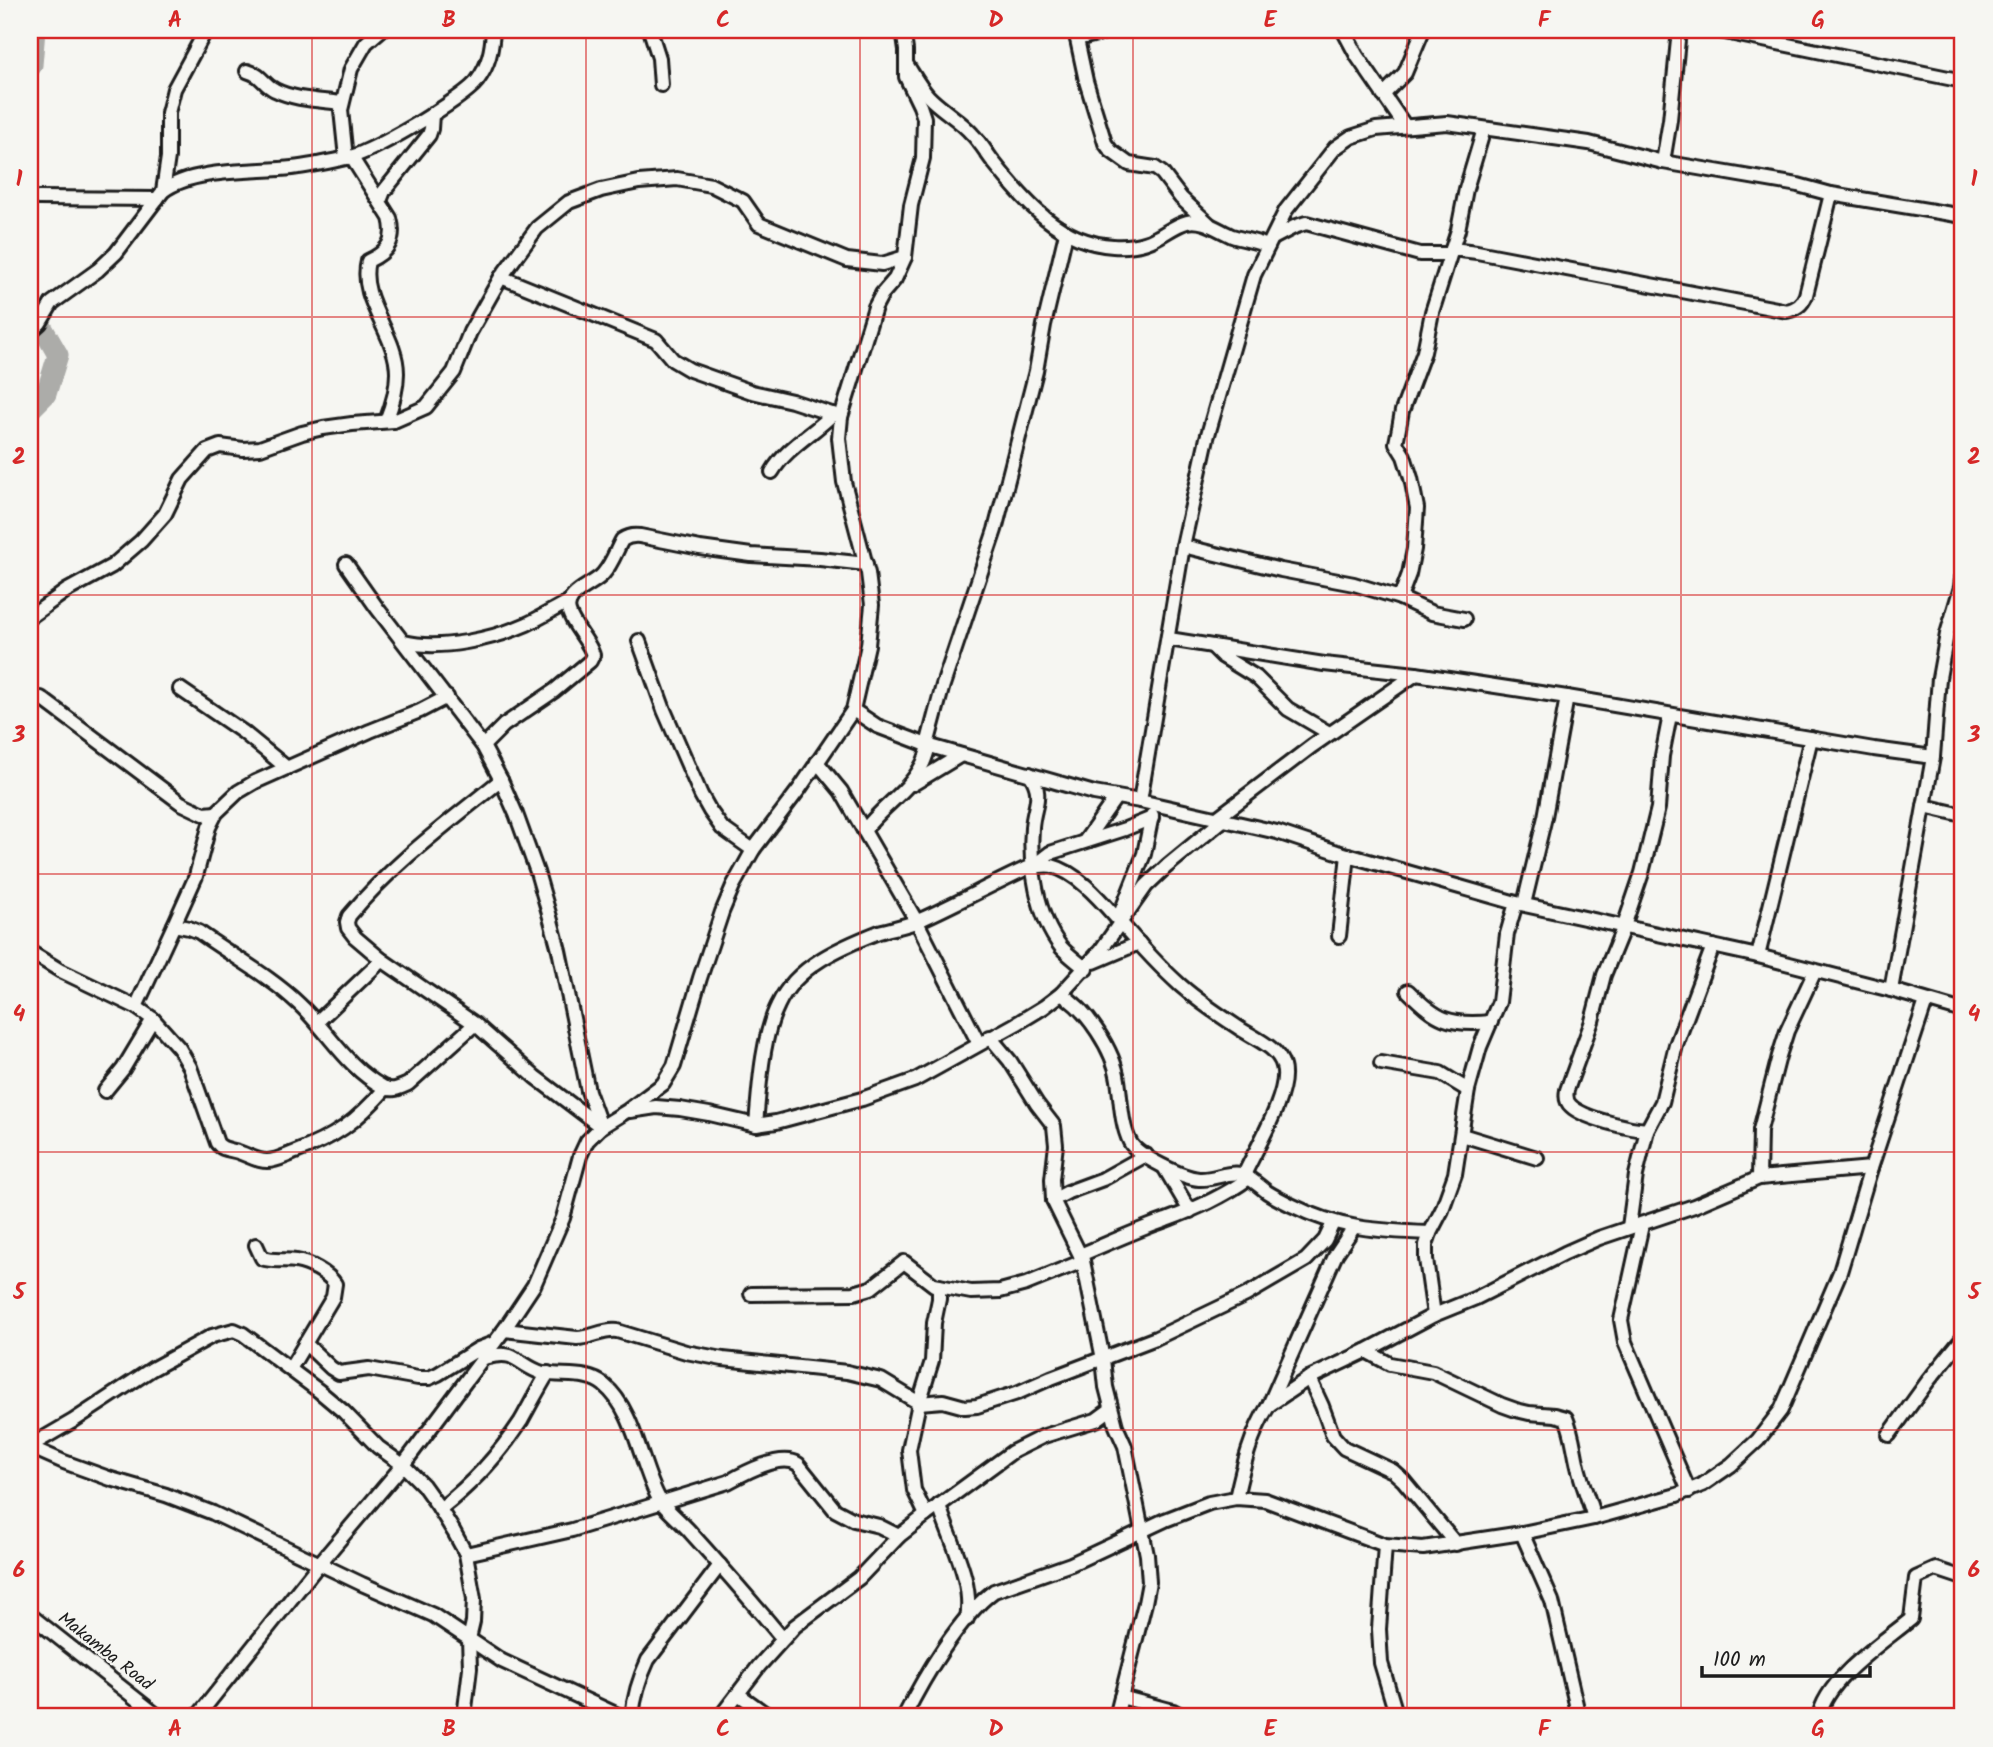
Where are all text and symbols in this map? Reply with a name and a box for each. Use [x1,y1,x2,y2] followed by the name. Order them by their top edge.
[168,3,182,39] text: A
[442,3,456,39] text: B
[716,3,730,39] text: C
[988,3,1004,39] text: D
[1264,3,1278,39] text: E
[1538,3,1552,39] text: F
[1811,3,1825,39] text: G
[16,162,23,198] text: 1
[1971,162,1978,198] text: 1
[12,440,26,476] text: 2
[1967,440,1981,476] text: 2
[12,718,26,754] text: 3
[1967,718,1981,754] text: 3
[13,997,26,1033] text: 4
[1968,997,1981,1033] text: 4
[12,1275,27,1311] text: 5
[1967,1275,1982,1311] text: 5
[13,1553,25,1589] text: 6
[1968,1553,1980,1589] text: 6
[51,1605,160,1699] street label: Makamba Road
[1702,1635,1870,1679] scale bar
[1713,1644,1766,1677] text: 100 m
[168,1712,182,1747] text: A
[442,1712,456,1747] text: B
[716,1712,730,1747] text: C
[988,1712,1004,1747] text: D
[1264,1712,1278,1747] text: E
[1538,1712,1552,1747] text: F
[1811,1712,1825,1747] text: G

